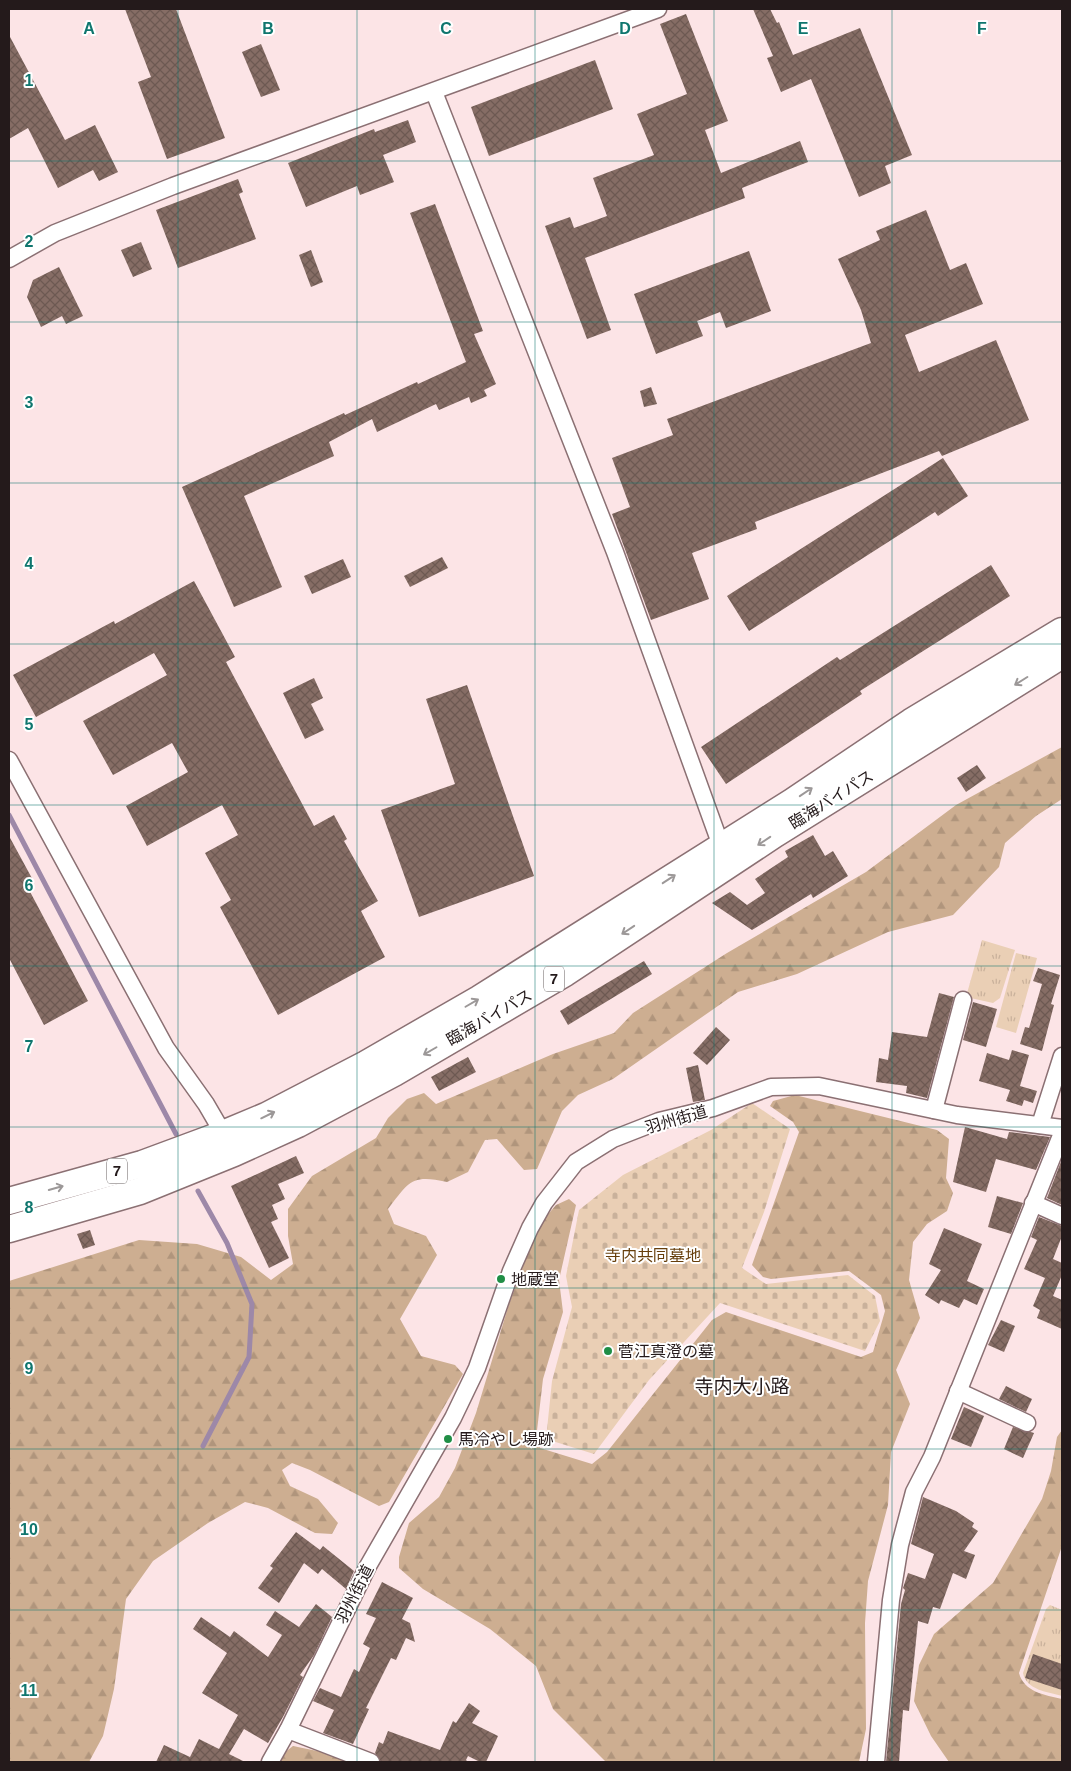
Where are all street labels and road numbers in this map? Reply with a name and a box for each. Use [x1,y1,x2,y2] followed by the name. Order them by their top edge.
[786,767,876,832] street label: 臨海バイパス
[544,966,564,992] road number: 7
[444,986,535,1049] street label: 臨海バイパス
[643,1102,709,1136] street label: 羽州街道
[107,1158,127,1184] road number: 7
[332,1562,377,1627] street label: 羽州街道

